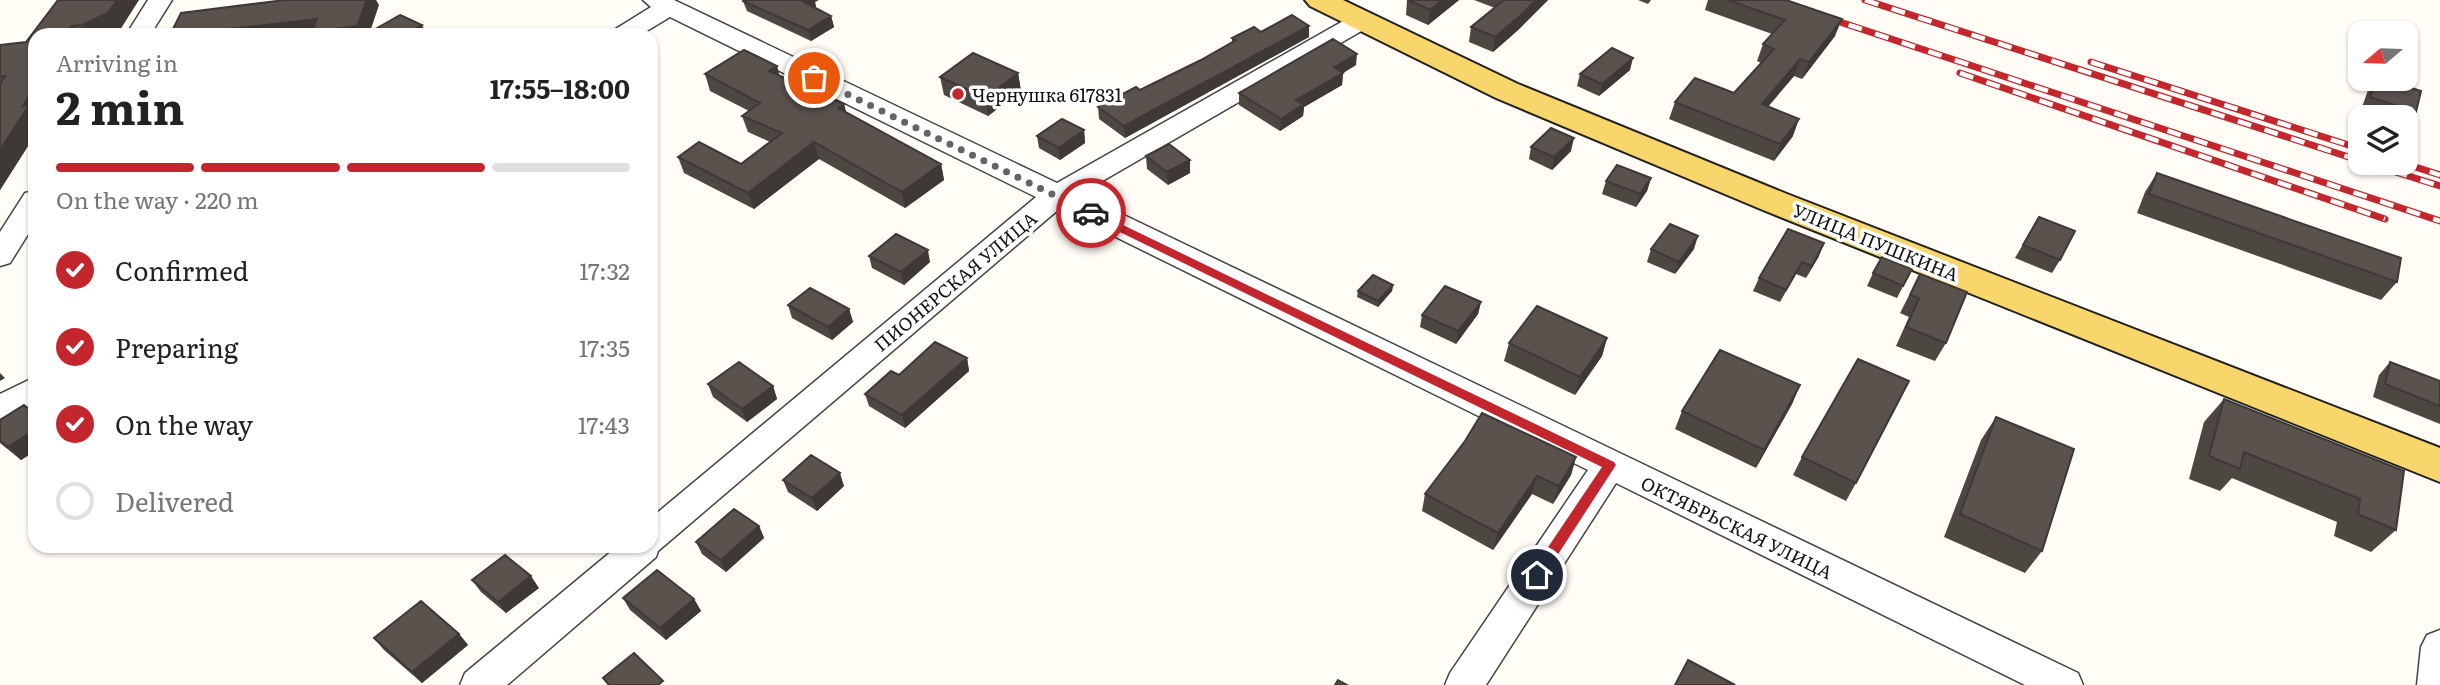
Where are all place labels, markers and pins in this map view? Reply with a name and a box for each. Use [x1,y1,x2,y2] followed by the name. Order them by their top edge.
[784,48,844,108] pin
[972,81,1122,108] place label: Чернушка 617831
[950,86,966,102] marker: Чернушка 617831
[1507,545,1567,605] pin

